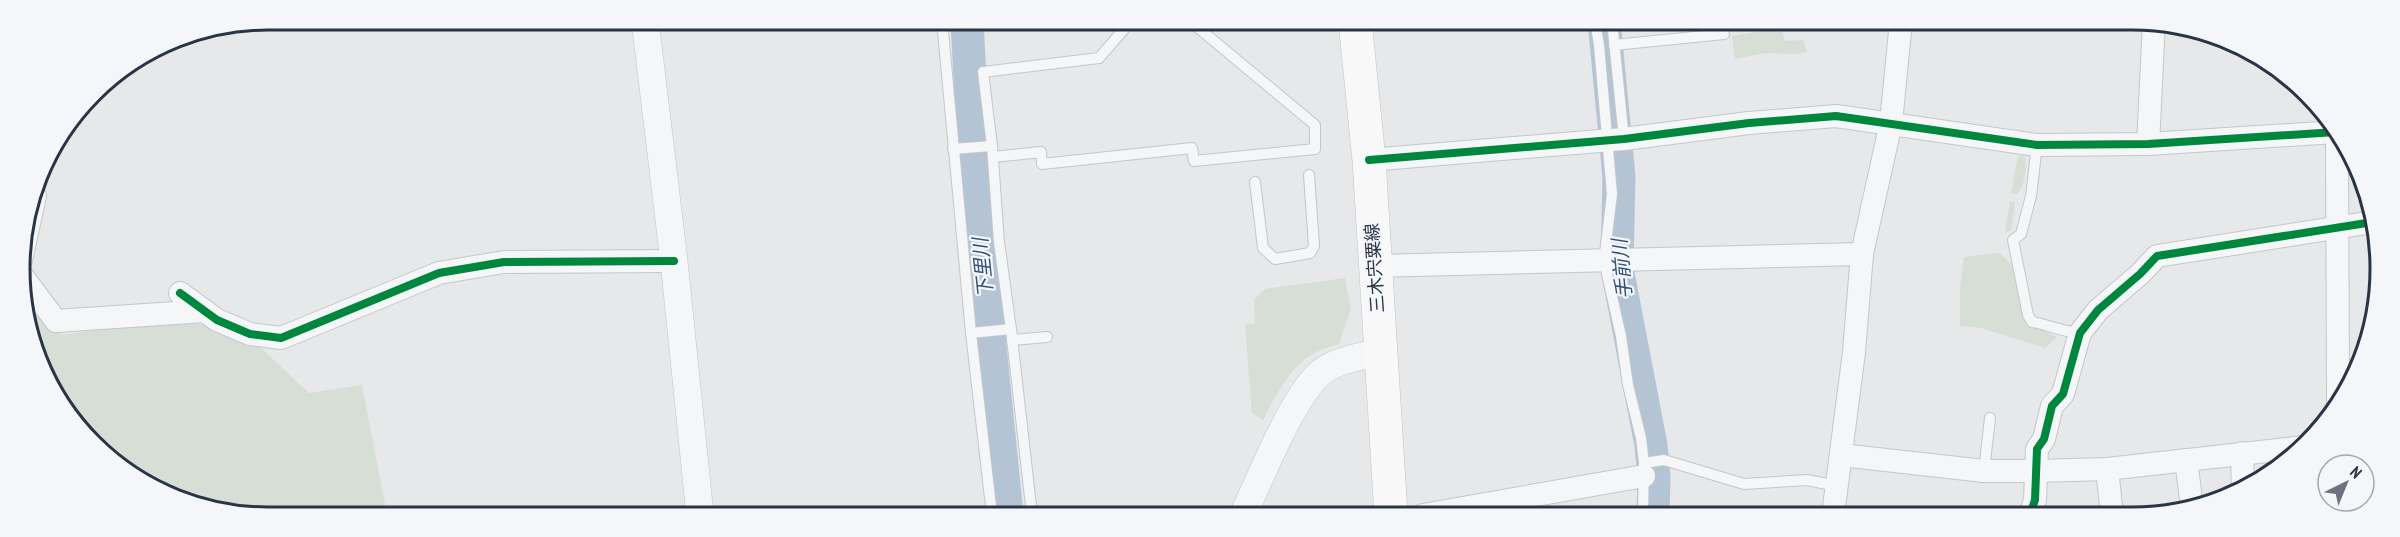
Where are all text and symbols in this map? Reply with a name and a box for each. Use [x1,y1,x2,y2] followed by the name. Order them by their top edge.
[1360,222,1389,314] street label: 三木宍粟線
[967,235,999,299] water label: 下里川
[1606,236,1638,300] water label: 手前川
[2316,453,2376,513] north arrow
[2346,462,2366,482] text: N

